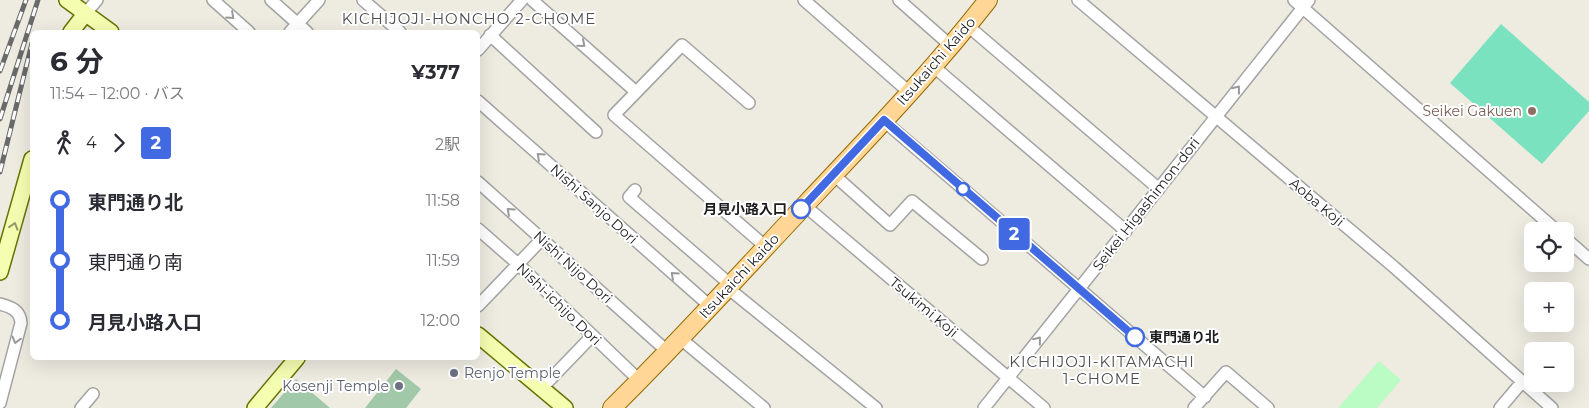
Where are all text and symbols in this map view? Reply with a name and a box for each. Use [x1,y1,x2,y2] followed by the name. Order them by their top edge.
[342,9,596,28] district label: KICHIJOJI-HONCHO 2-CHOME
[226,10,235,19] one-way arrow
[893,13,979,109] street label: Itsukaichi Kaido
[576,38,585,47] one-way arrow
[50,44,104,78] text: 6 分
[411,61,460,84] text: ¥377
[50,84,185,103] text: 11:54 – 12:00 · バス
[1232,86,1240,95] one-way arrow
[1423,102,1522,120] place label: Seikei Gakuen
[1526,105,1538,117] marker: Seikei Gakuen
[50,129,78,157] icon: walk
[105,129,133,157] icon: forward
[151,132,161,154] text: 2
[86,133,97,152] text: 4
[1088,134,1204,274] street label: Seikei Higashimon-dori
[435,135,460,154] text: 2駅
[536,152,545,161] one-way arrow
[547,160,641,248] street label: Nishi Sanjo Dori
[1286,174,1348,230] street label: Aoba Koji
[956,182,970,196] unlabelled marker
[88,191,183,214] text: 東門通り北
[426,191,460,210] text: 11:58
[791,199,811,219] marker: 月見小路入口
[703,200,787,218] place label: 月見小路入口
[506,208,515,217] one-way arrow
[998,218,1030,250] line badge: 2
[8,222,18,230] one-way arrow
[1524,222,1574,392] map controls
[1524,222,1574,272] button: locate
[1009,223,1019,245] text: 2
[530,227,616,307] street label: Nishi Nijo Dori
[695,230,783,322] street label: Itsukaichi kaido
[88,251,183,274] text: 東門通り南
[426,251,460,270] text: 11:59
[513,259,605,349] street label: Nishi-ichijo Dori
[671,272,680,281] one-way arrow
[886,273,962,341] street label: Tsukimi Koji
[1524,282,1574,332] button: +
[88,311,202,334] text: 月見小路入口
[421,311,460,330] text: 12:00
[1125,327,1145,347] marker: 東門通り北
[1149,328,1219,346] place label: 東門通り北
[12,335,22,343] one-way arrow
[1033,337,1041,346] one-way arrow
[1524,342,1574,392] button: −
[1009,352,1195,388] district label: KICHIJOJI-KITAMACHI 1-CHOME
[464,364,561,382] place label: Renjo Temple
[448,367,460,379] marker: Renjo Temple
[282,377,389,395] place label: Kosenji Temple
[393,380,405,392] marker: Kosenji Temple

